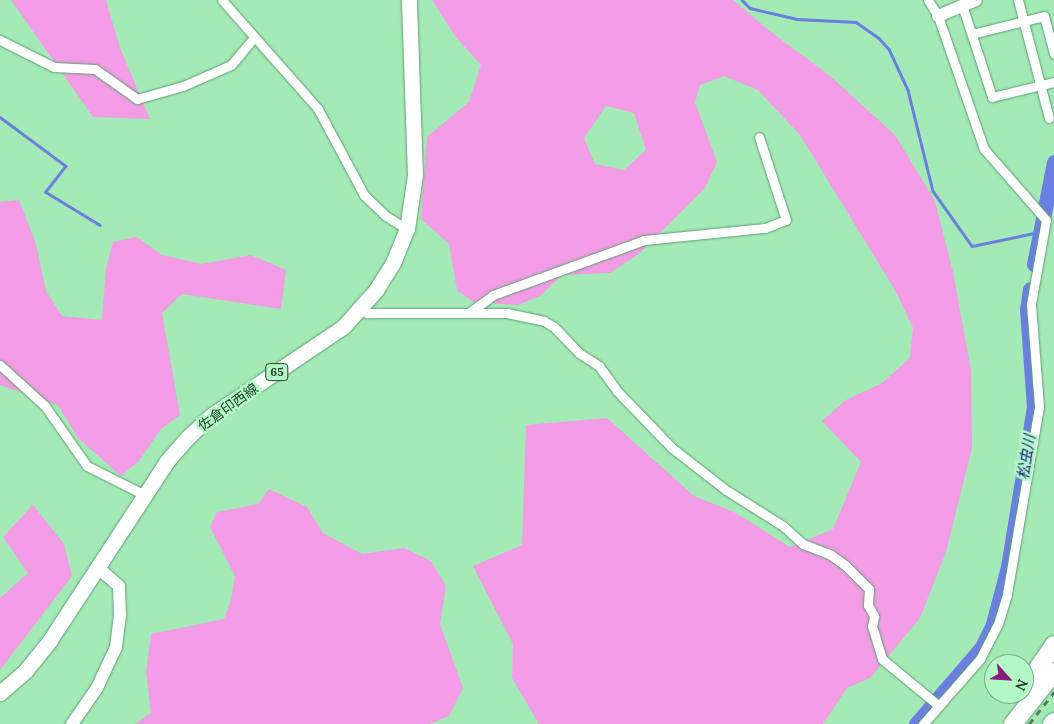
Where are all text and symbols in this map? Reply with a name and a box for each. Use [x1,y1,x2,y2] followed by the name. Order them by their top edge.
[264,362,290,382] road number: 65
[195,380,261,434] street label: 佐倉印西線
[1014,433,1038,481] water label: 松虫川
[984,654,1034,704] north arrow
[1011,676,1032,694] text: N

